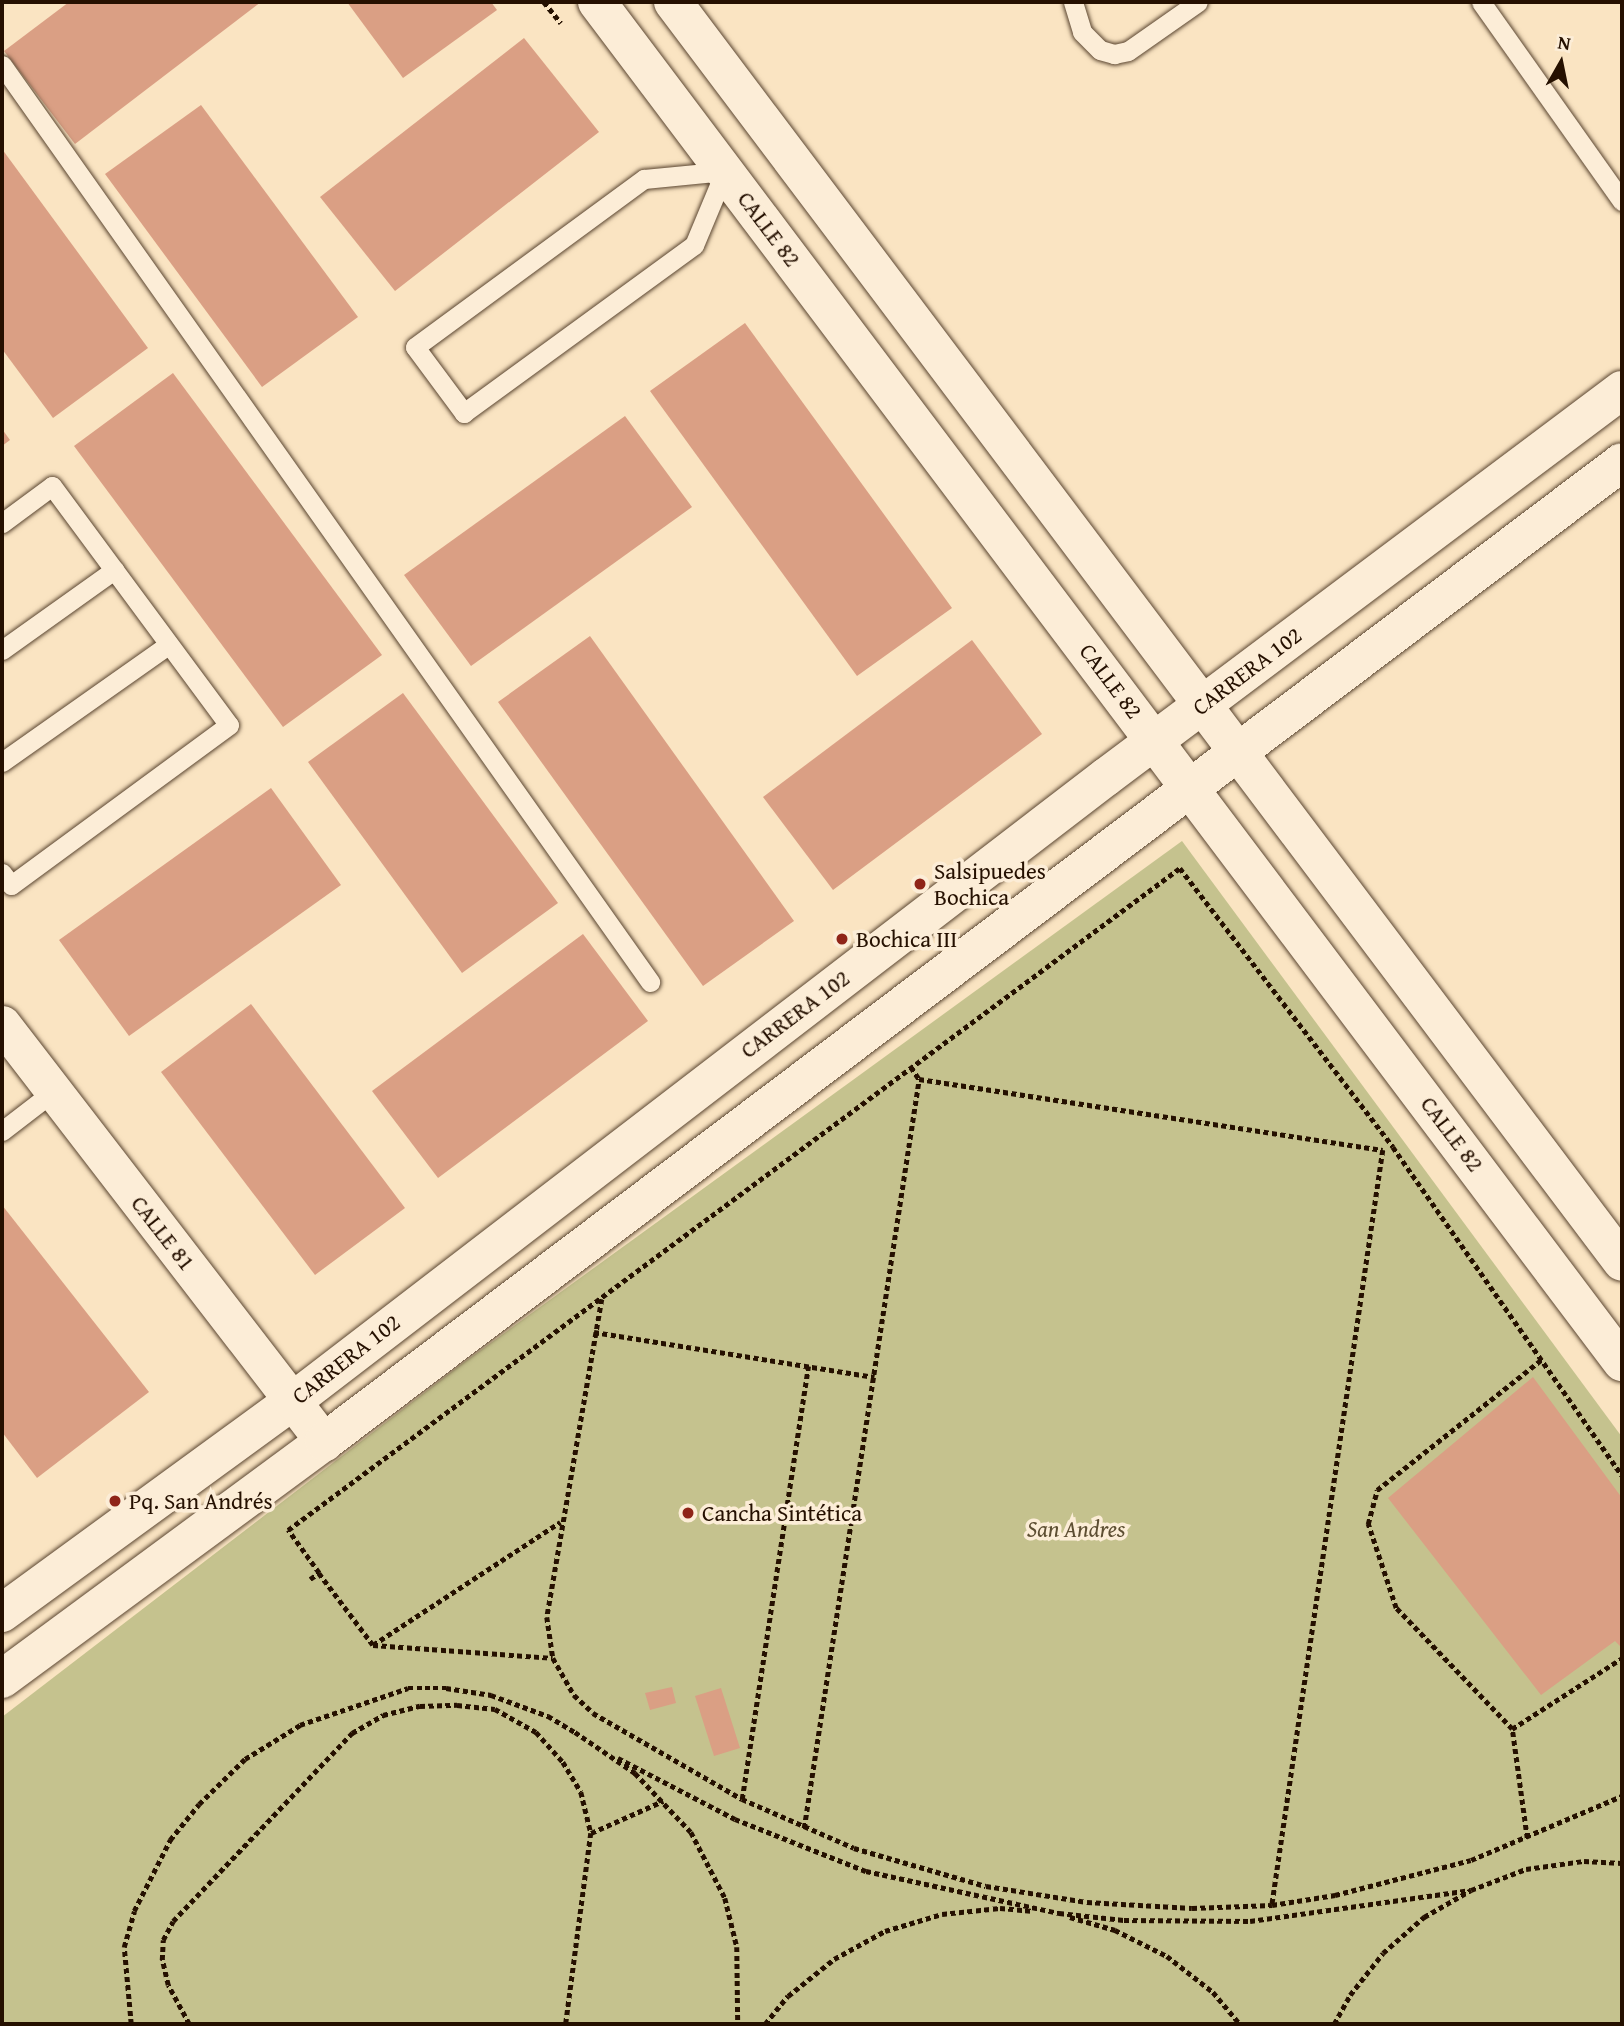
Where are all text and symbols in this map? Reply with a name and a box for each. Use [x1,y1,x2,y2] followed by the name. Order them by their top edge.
[1556,27,1573,57] text: N
[1526,28,1596,98] north arrow
[732,186,806,272] street label: CALLE 82
[1187,621,1307,721] street label: CARRERA 102
[1074,638,1148,724] street label: CALLE 82
[934,857,1046,911] place label: Salsipuedes Bochica
[912,876,928,892] marker: Salsipuedes Bochica
[856,925,957,953] place label: Bochica III
[834,931,850,947] marker: Bochica III
[735,964,855,1064] street label: CARRERA 102
[1415,1091,1489,1177] street label: CALLE 82
[125,1190,201,1276] street label: CALLE 81
[287,1308,405,1410] street label: CARRERA 102
[129,1487,273,1515] place label: Pq. San Andrés
[107,1493,123,1509] marker: Pq. San Andrés
[702,1499,862,1527] place label: Cancha Sintética
[680,1505,696,1521] marker: Cancha Sintética
[1027,1515,1125,1543] park label: San Andres

